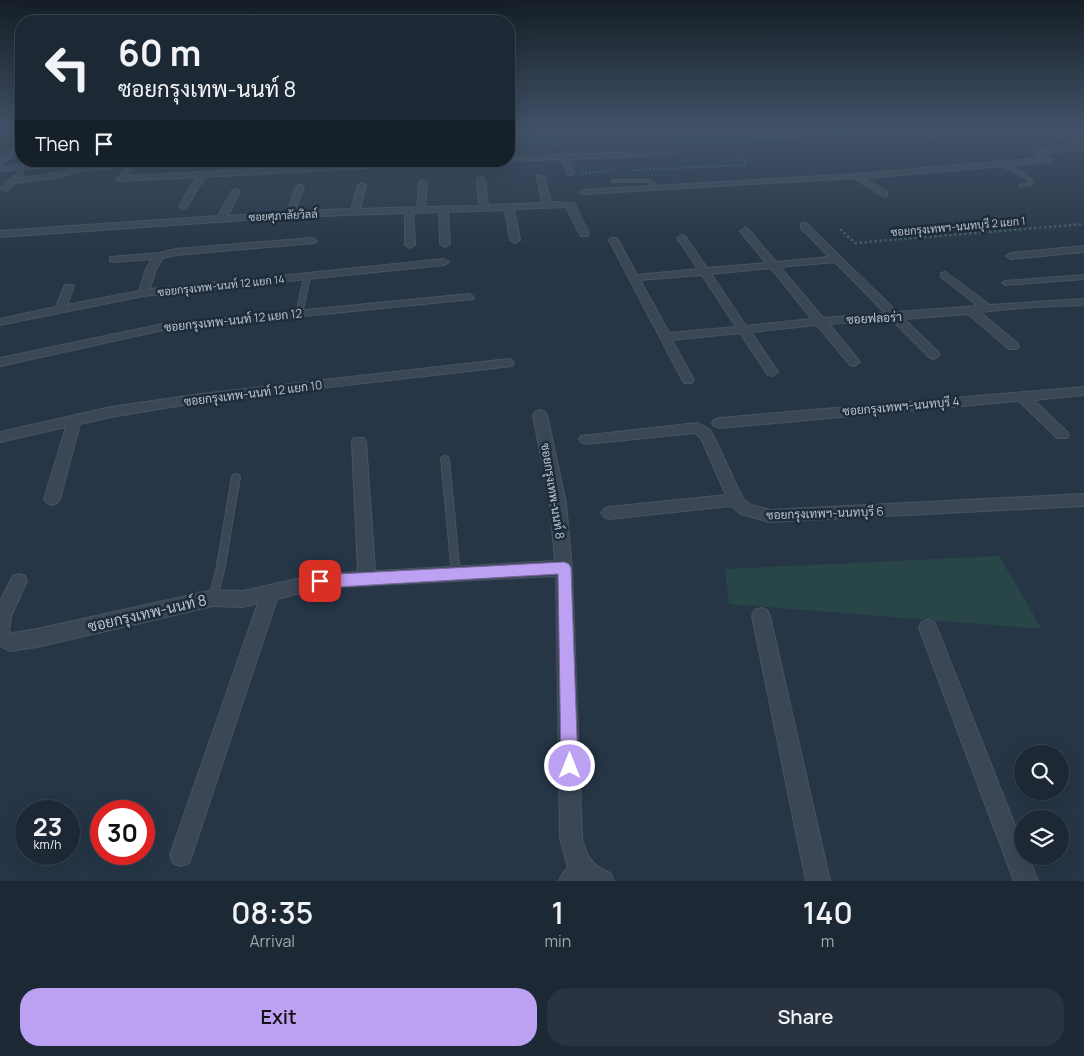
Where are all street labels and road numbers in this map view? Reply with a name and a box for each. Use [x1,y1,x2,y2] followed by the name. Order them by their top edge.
[248,206,318,226] street label: ซอยศุภาลัยวิลล์
[890,213,1026,241] street label: ซอยกรุงเทพฯ-นนทบุรี 2 แยก 1
[157,271,285,301] street label: ซอยกรุงเทพ-นนท์ 12 แยก 14
[163,304,303,337] street label: ซอยกรุงเทพ-นนท์ 12 แยก 12
[846,308,902,328] street label: ซอยฟลอร่า
[183,376,323,411] street label: ซอยกรุงเทพ-นนท์ 12 แยก 10
[842,392,960,421] street label: ซอยกรุงเทพฯ-นนทบุรี 4
[536,442,569,541] street label: ซอยกรุงเทพ-นนท์ 8
[766,502,884,525] street label: ซอยกรุงเทพฯ-นนทบุรี 6
[85,589,209,638] street label: ซอยกรุงเทพ-นนท์ 8

